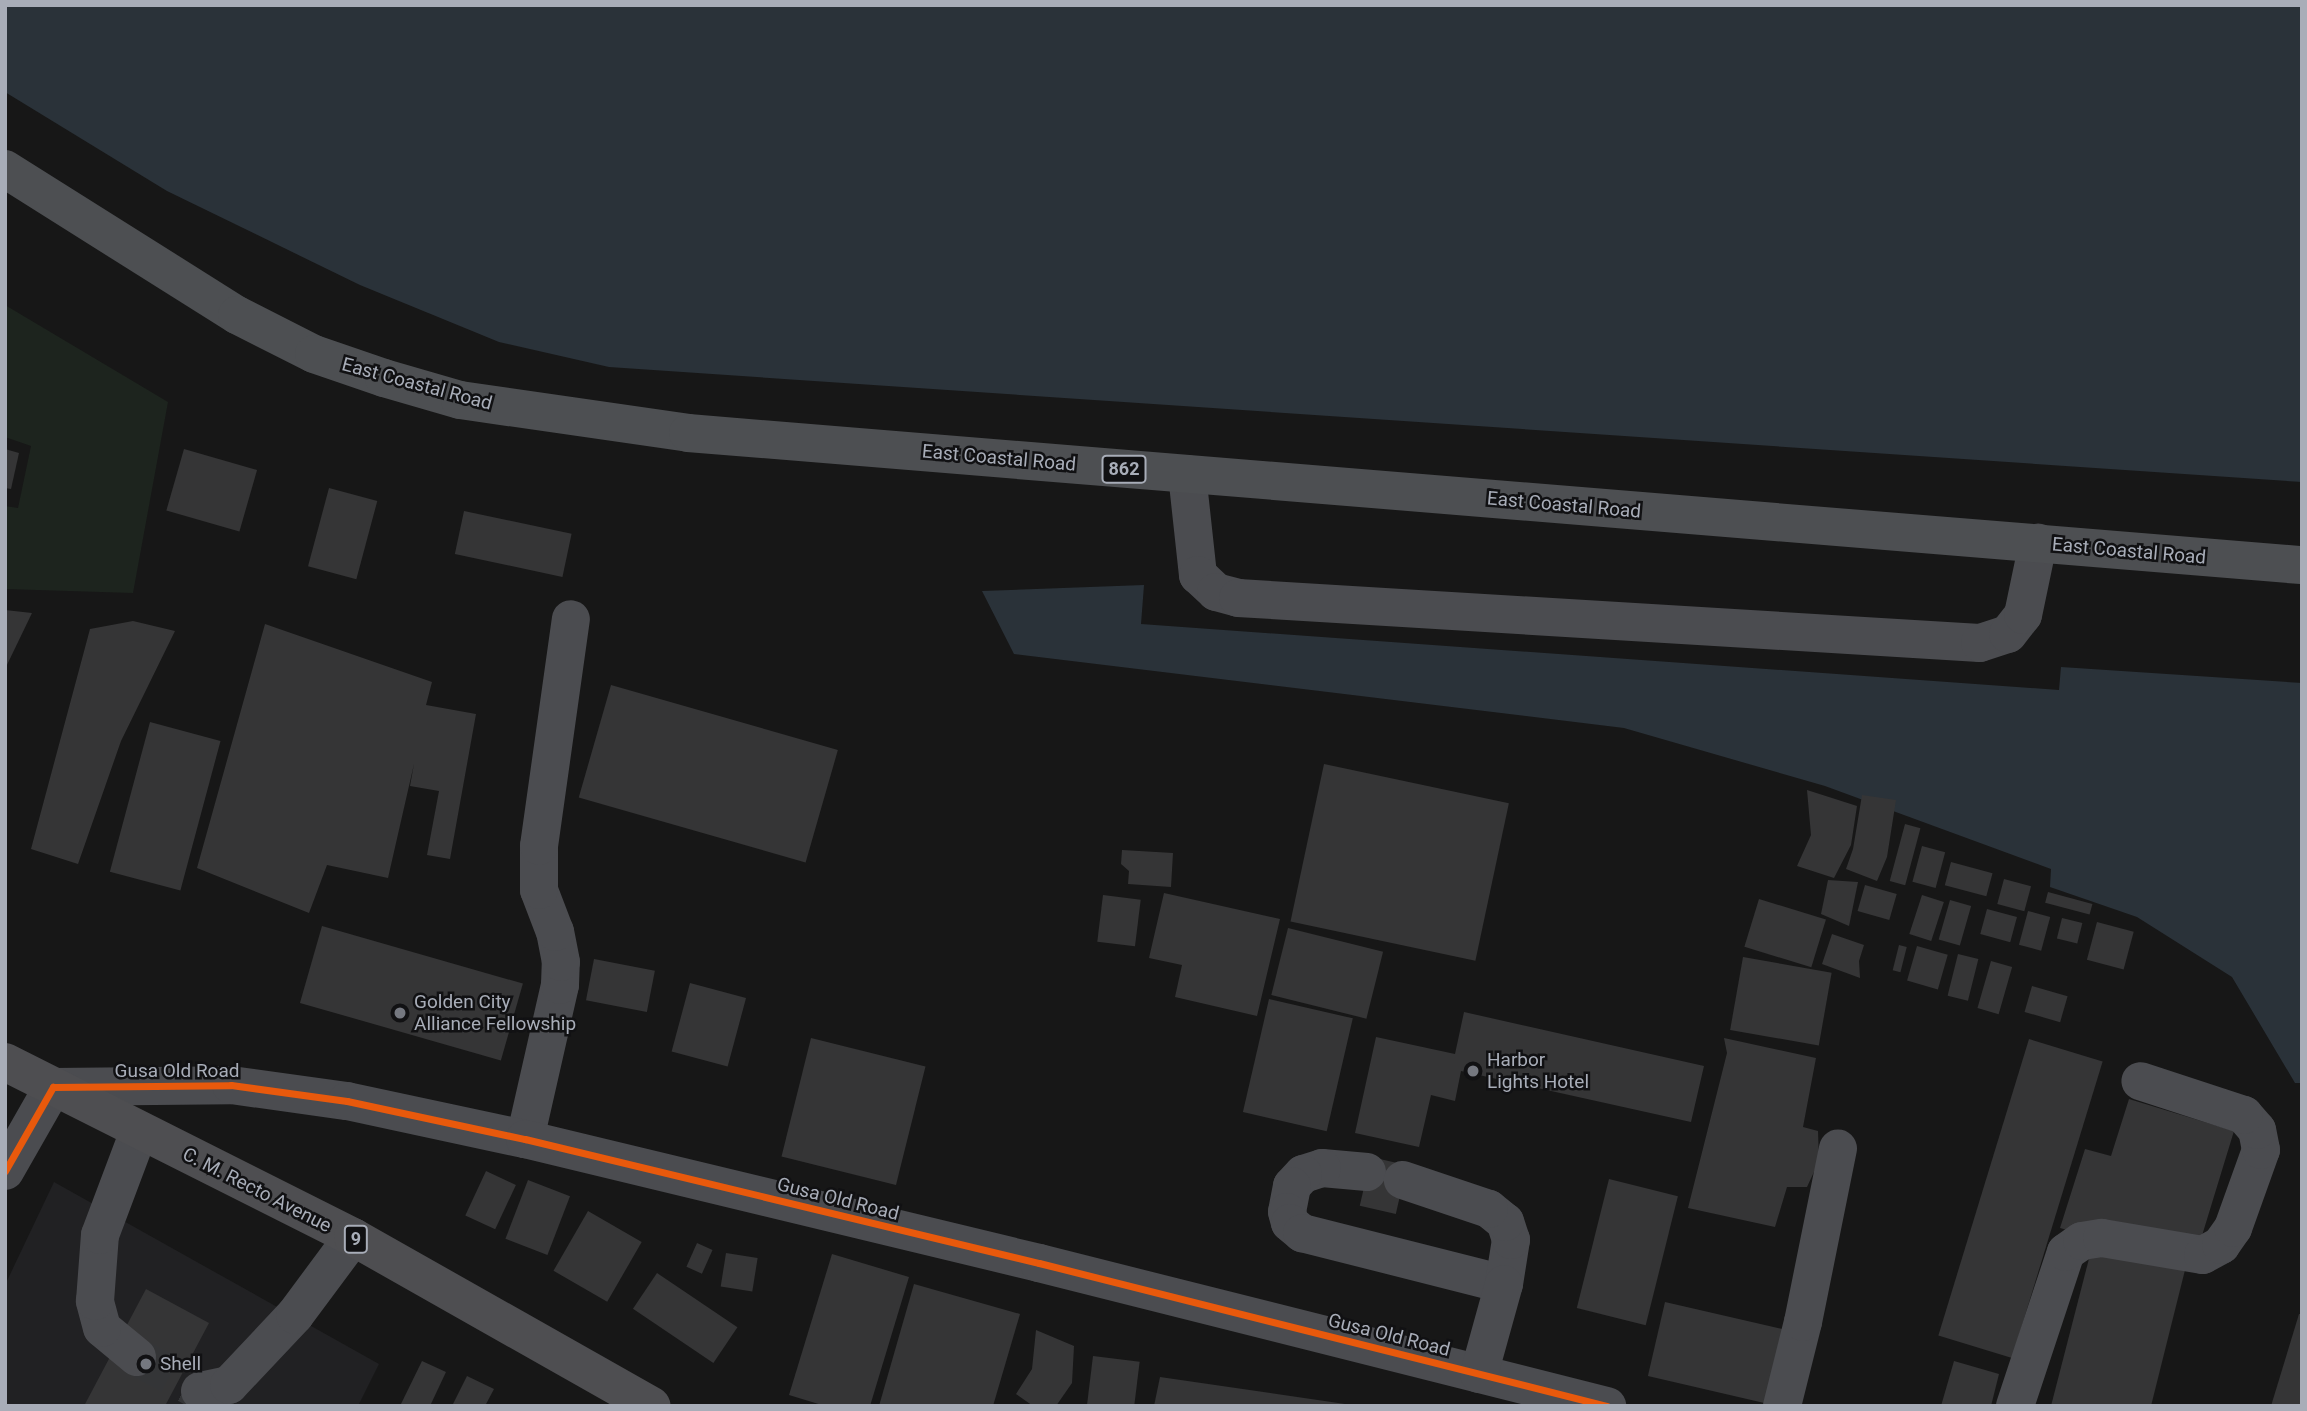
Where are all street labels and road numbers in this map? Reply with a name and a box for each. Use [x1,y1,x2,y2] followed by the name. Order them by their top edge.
[339,353,495,415] street label: East Coastal Road
[921,440,1077,476] street label: East Coastal Road
[1101,454,1147,484] road number: 862
[1486,487,1642,523] street label: East Coastal Road
[2051,533,2207,569] street label: East Coastal Road
[115,1060,239,1082] street label: Gusa Old Road
[179,1143,335,1237] street label: C. M. Recto Avenue
[775,1173,901,1225] street label: Gusa Old Road
[344,1224,368,1254] road number: 9
[1326,1309,1452,1361] street label: Gusa Old Road

